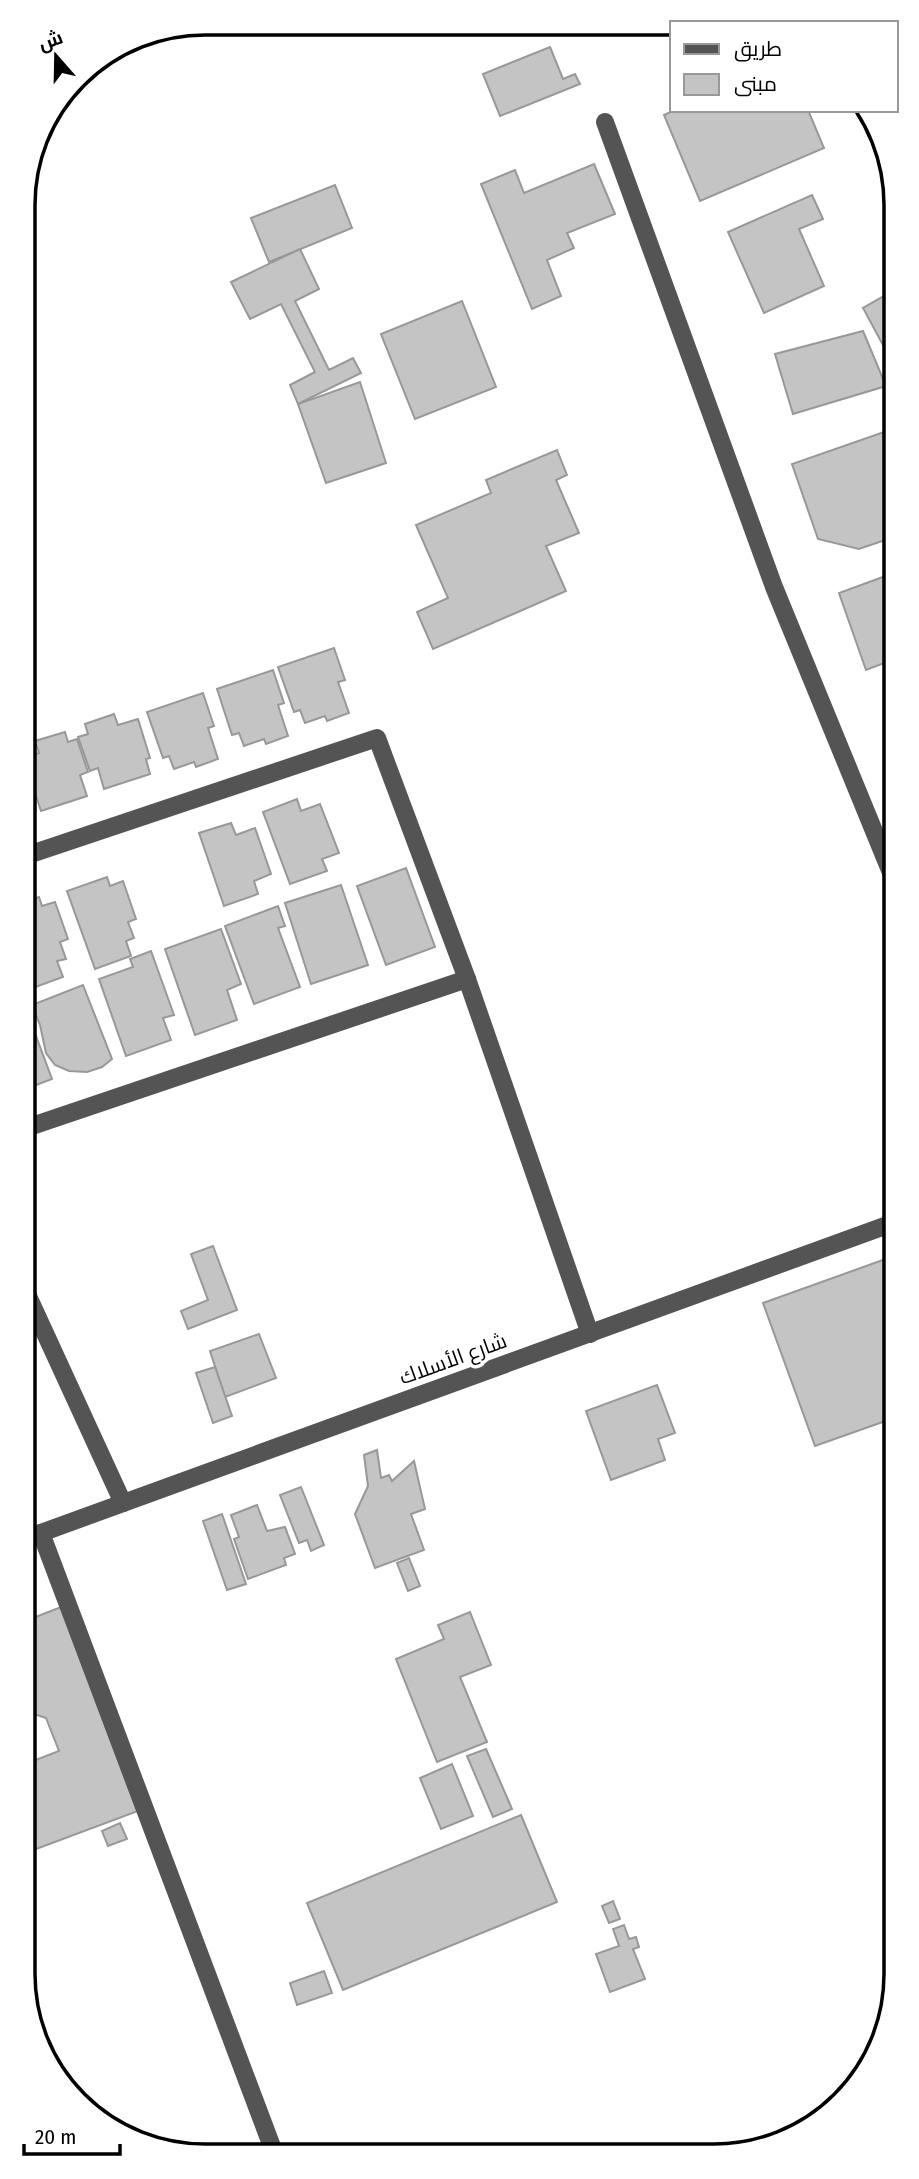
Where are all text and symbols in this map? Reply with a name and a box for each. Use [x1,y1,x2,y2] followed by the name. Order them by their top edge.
[21,21,91,91] north arrow
[670,21,898,112] legend
[35,26,66,55] text: ش
[734,36,782,62] text: طريق
[734,71,777,97] text: مبنى
[396,1328,511,1391] street label: شارع الأسلاك
[24,2112,121,2156] scale bar
[35,2124,76,2150] text: 20 m

